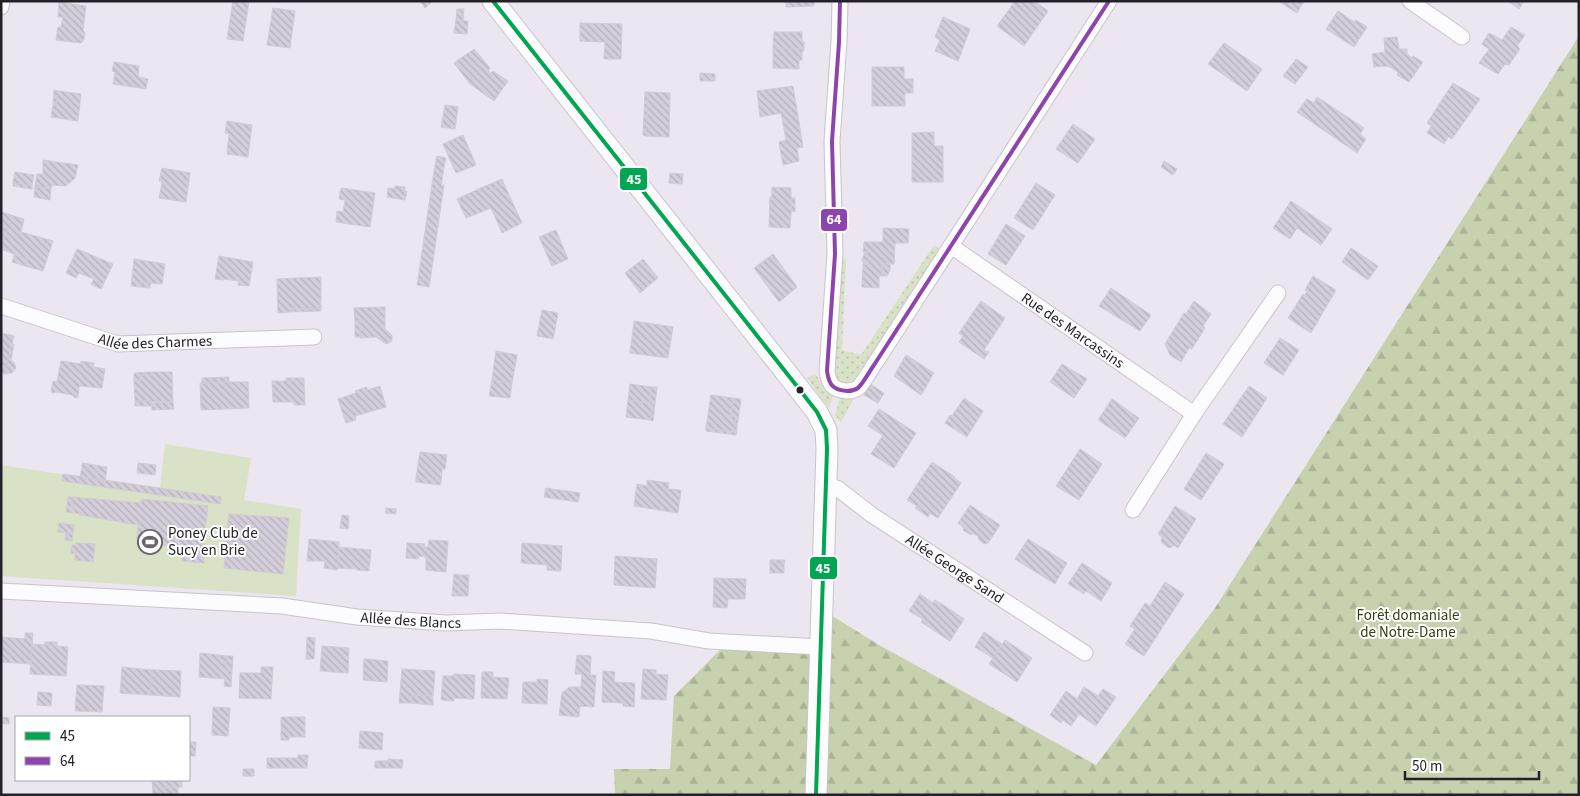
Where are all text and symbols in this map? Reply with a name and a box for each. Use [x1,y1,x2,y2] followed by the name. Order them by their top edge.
[619,167,648,191] line badge: 45
[627,170,641,190] text: 45
[820,208,848,232] line badge: 64
[827,210,842,230] text: 64
[1017,287,1128,373] street label: Rue des Marcassins
[95,328,213,355] street label: Allée des Charmes
[795,385,805,395] unlabelled marker
[168,523,258,561] place label: Poney Club de Sucy en Brie
[137,529,163,555] sports icon: Poney Club de Sucy en Brie
[901,529,1008,608] street label: Allée George Sand
[809,556,838,580] line badge: 45
[816,559,830,579] text: 45
[1357,605,1459,643] park label: Forêt domaniale de Notre-Dame
[360,607,461,634] street label: Allée des Blancs
[15,716,190,781] legend
[60,726,75,747] text: 45
[1405,748,1539,780] scale bar
[60,751,75,772] text: 64
[1412,756,1442,777] text: 50 m

